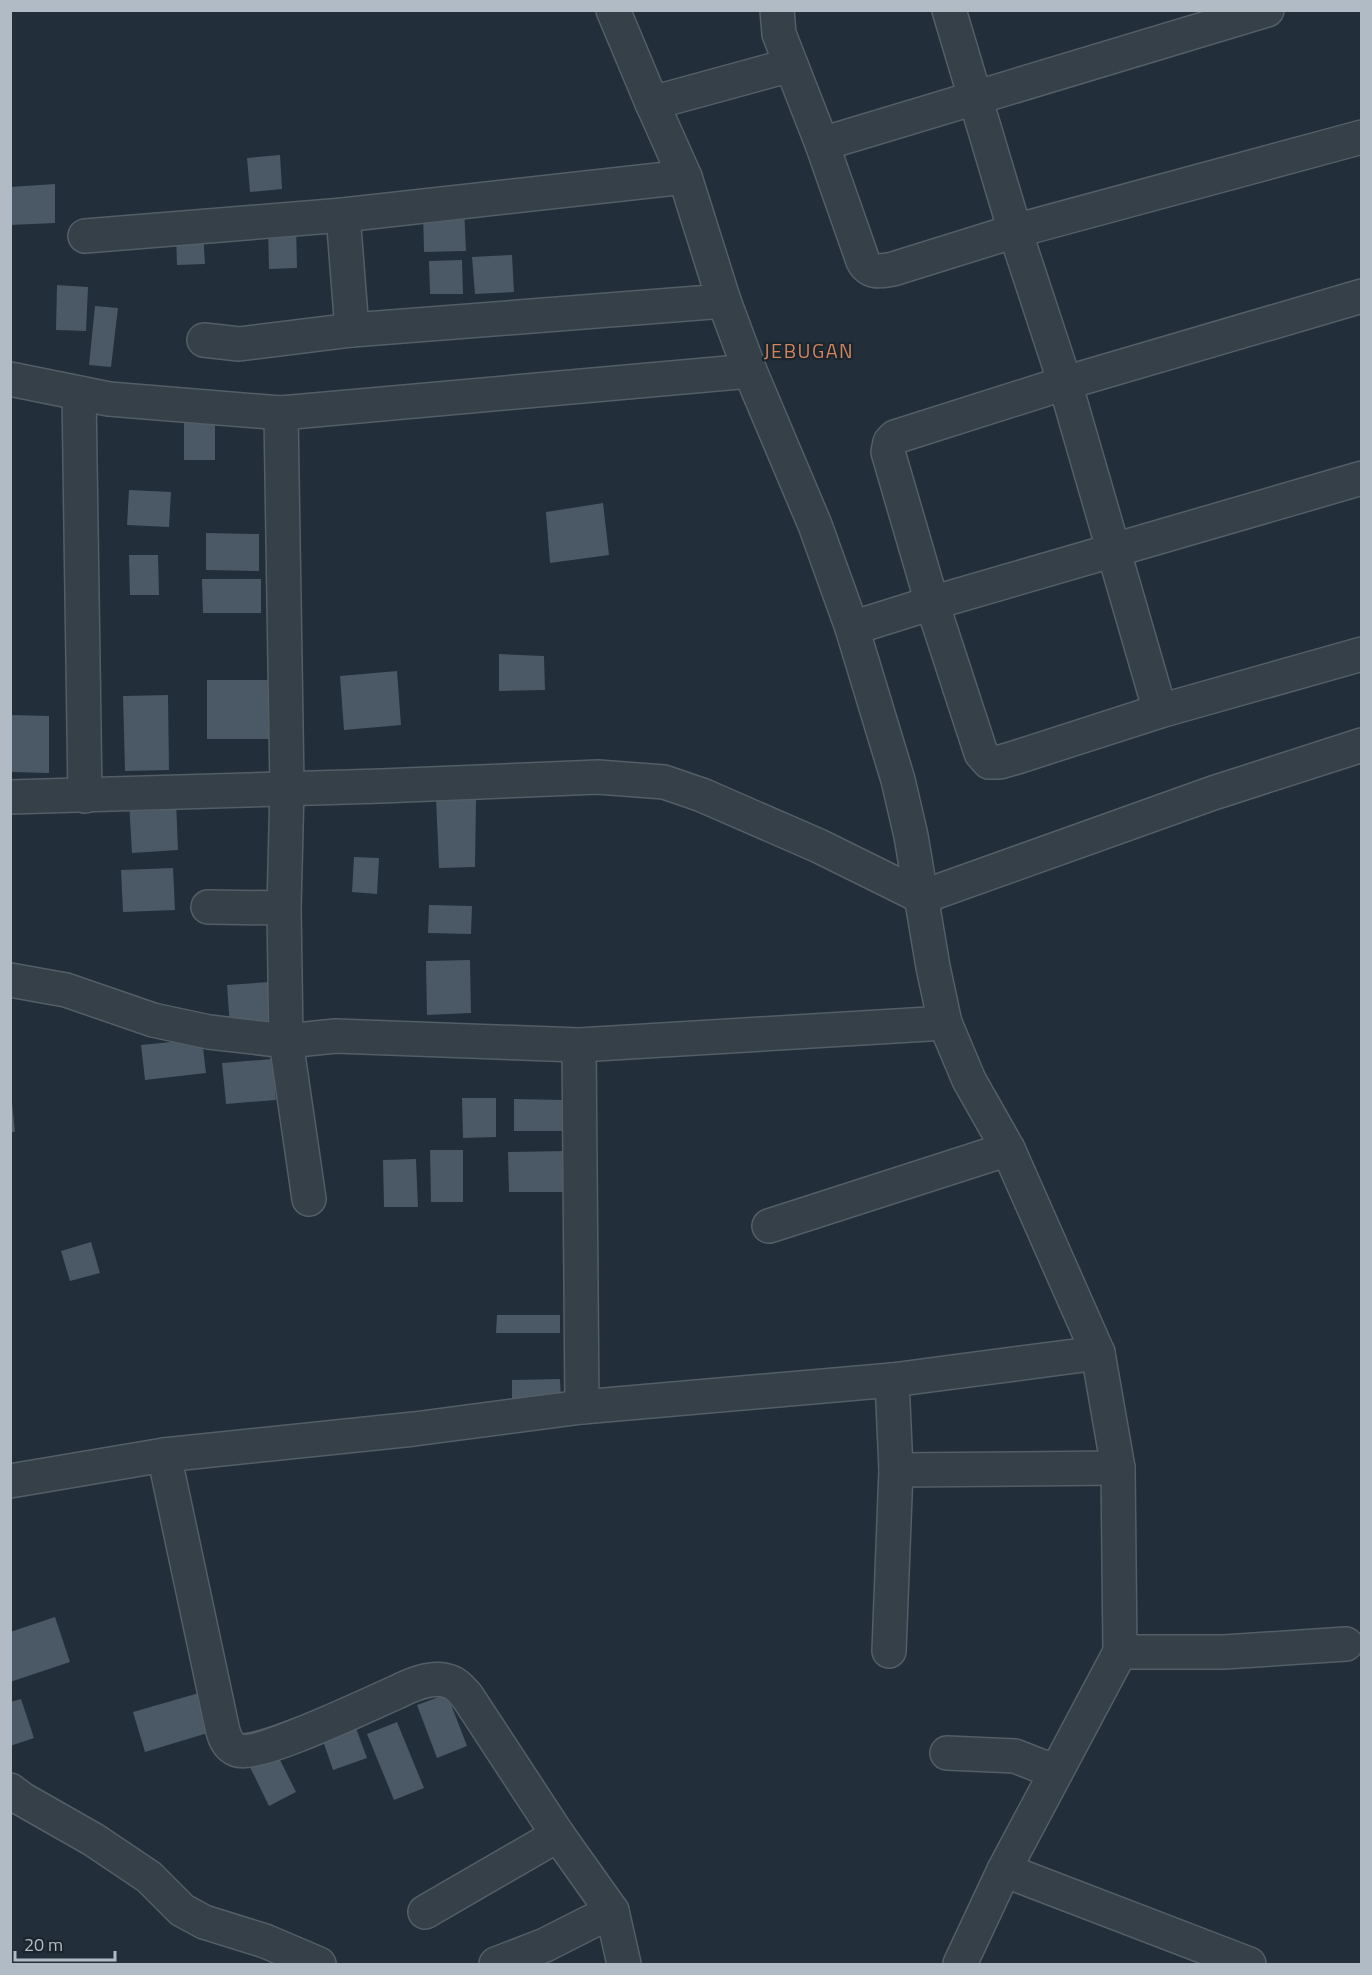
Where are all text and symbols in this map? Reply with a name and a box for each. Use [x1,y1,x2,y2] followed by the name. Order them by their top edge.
[764,335,854,366] district label: JEBUGAN
[15,1924,116,1962] scale bar
[24,1931,63,1958] text: 20 m

